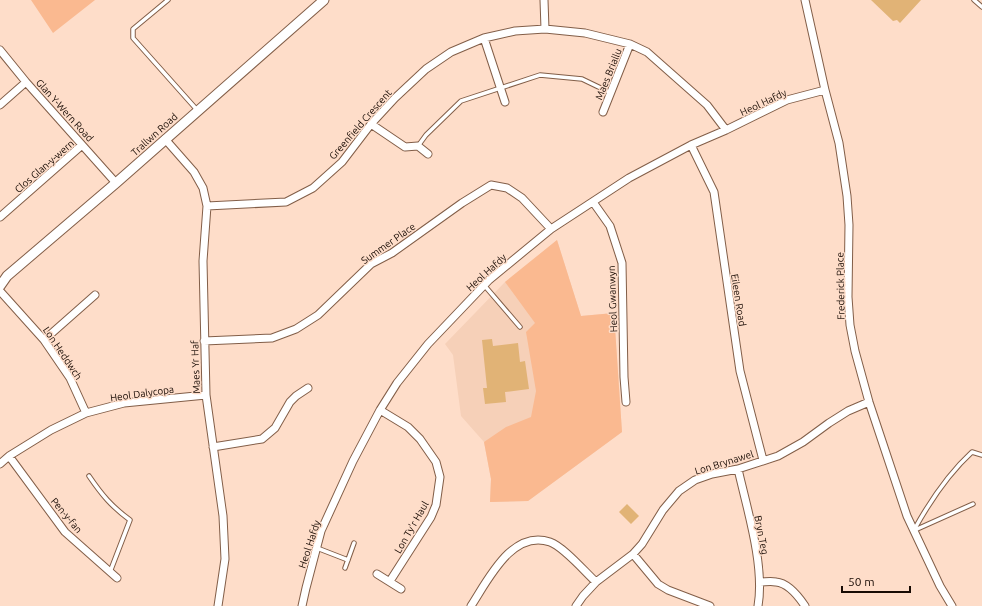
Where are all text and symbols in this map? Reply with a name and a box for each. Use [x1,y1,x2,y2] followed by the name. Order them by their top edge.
[593,47,624,102] street label: Maes Briallu
[34,77,96,144] street label: Glan Y-Wern Road
[327,87,394,162] street label: Greenfield Crescent
[738,87,788,118] street label: Heol Hafdy
[129,111,180,158] street label: Trallwn Road
[13,138,76,195] street label: Clos Glan-y-wern
[359,221,418,266] street label: Summer Place
[464,251,509,293] street label: Heol Hafdy
[834,252,847,320] street label: Frederick Place
[606,265,619,333] street label: Heol Gwanwyn
[729,273,748,327] street label: Eileen Road
[41,325,84,382] street label: Lon Heddwch
[189,340,202,394] street label: Maes Yr Haf
[109,384,175,403] street label: Heol Dalycopa
[693,448,755,477] street label: Lon Brynawel
[49,496,84,535] street label: Pen-y-fan
[392,499,431,555] street label: Lon Ty'r Haul
[752,515,771,556] street label: Bryn Teg
[297,519,322,570] street label: Heol Hafdy
[842,568,910,594] scale bar
[848,575,875,588] text: 50 m

